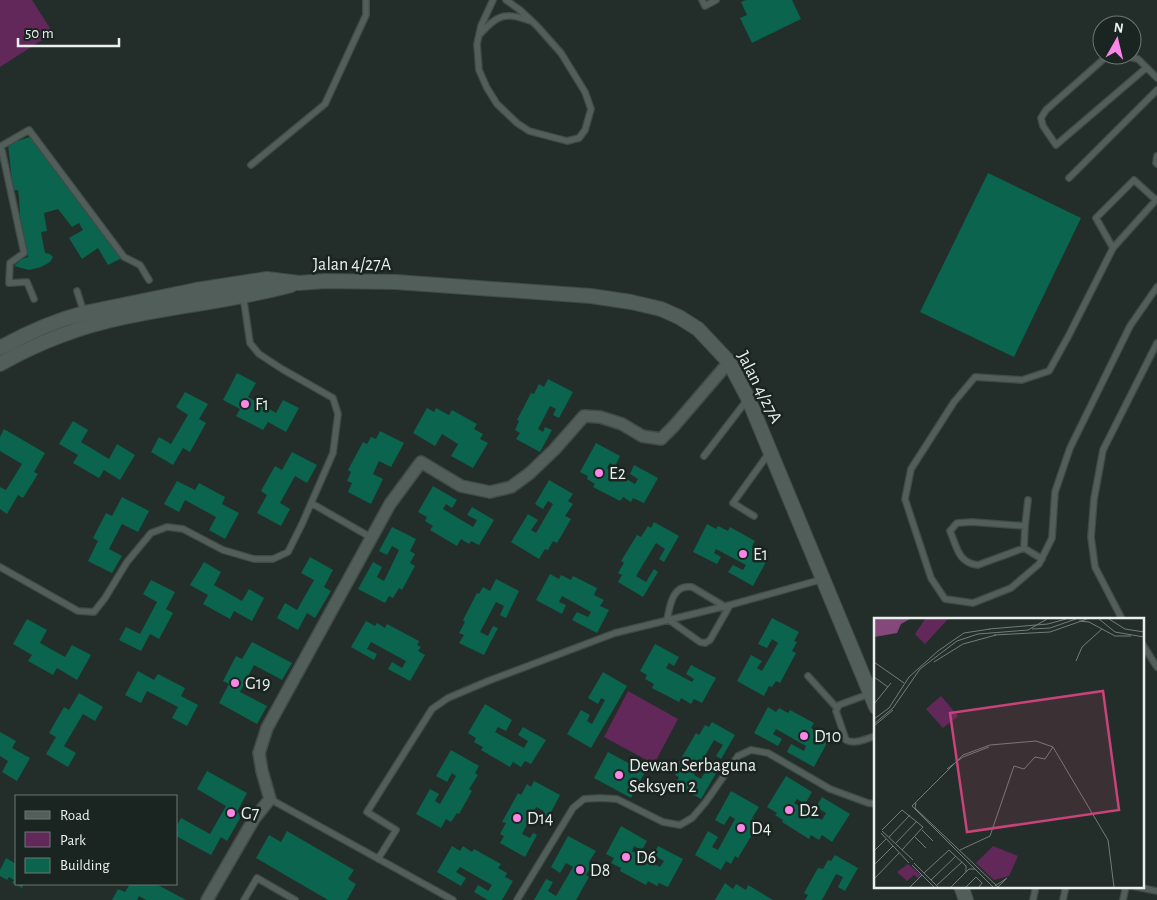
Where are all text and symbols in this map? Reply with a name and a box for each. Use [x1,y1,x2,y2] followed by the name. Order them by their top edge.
[18,15,119,47] scale bar
[1092,15,1142,65] north arrow
[1113,21,1124,36] text: N
[25,26,54,41] text: 50 m
[313,256,392,274] street label: Jalan 4/27A
[733,348,785,427] street label: Jalan 4/27A
[255,396,269,414] place label: F1
[239,398,251,410] marker: F1
[609,465,626,483] place label: E2
[593,467,605,479] marker: E2
[753,546,768,564] place label: E1
[737,548,749,560] marker: E1
[874,618,1144,888] inset map
[245,675,270,693] place label: G19
[229,677,241,689] marker: G19
[814,728,841,746] place label: D10
[798,730,810,742] marker: D10
[629,757,756,796] place label: Dewan Serbaguna Seksyen 2
[613,769,625,781] marker: Dewan Serbaguna Seksyen 2
[15,795,178,885] legend
[799,802,819,820] place label: D2
[783,804,795,816] marker: D2
[241,805,259,823] place label: G7
[225,807,237,819] marker: G7
[60,808,90,823] text: Road
[527,810,554,828] place label: D14
[511,812,523,824] marker: D14
[751,820,772,838] place label: D4
[735,822,747,834] marker: D4
[60,833,86,848] text: Park
[636,849,656,867] place label: D6
[620,851,632,863] marker: D6
[60,858,110,873] text: Building
[590,862,610,880] place label: D8
[574,864,586,876] marker: D8

